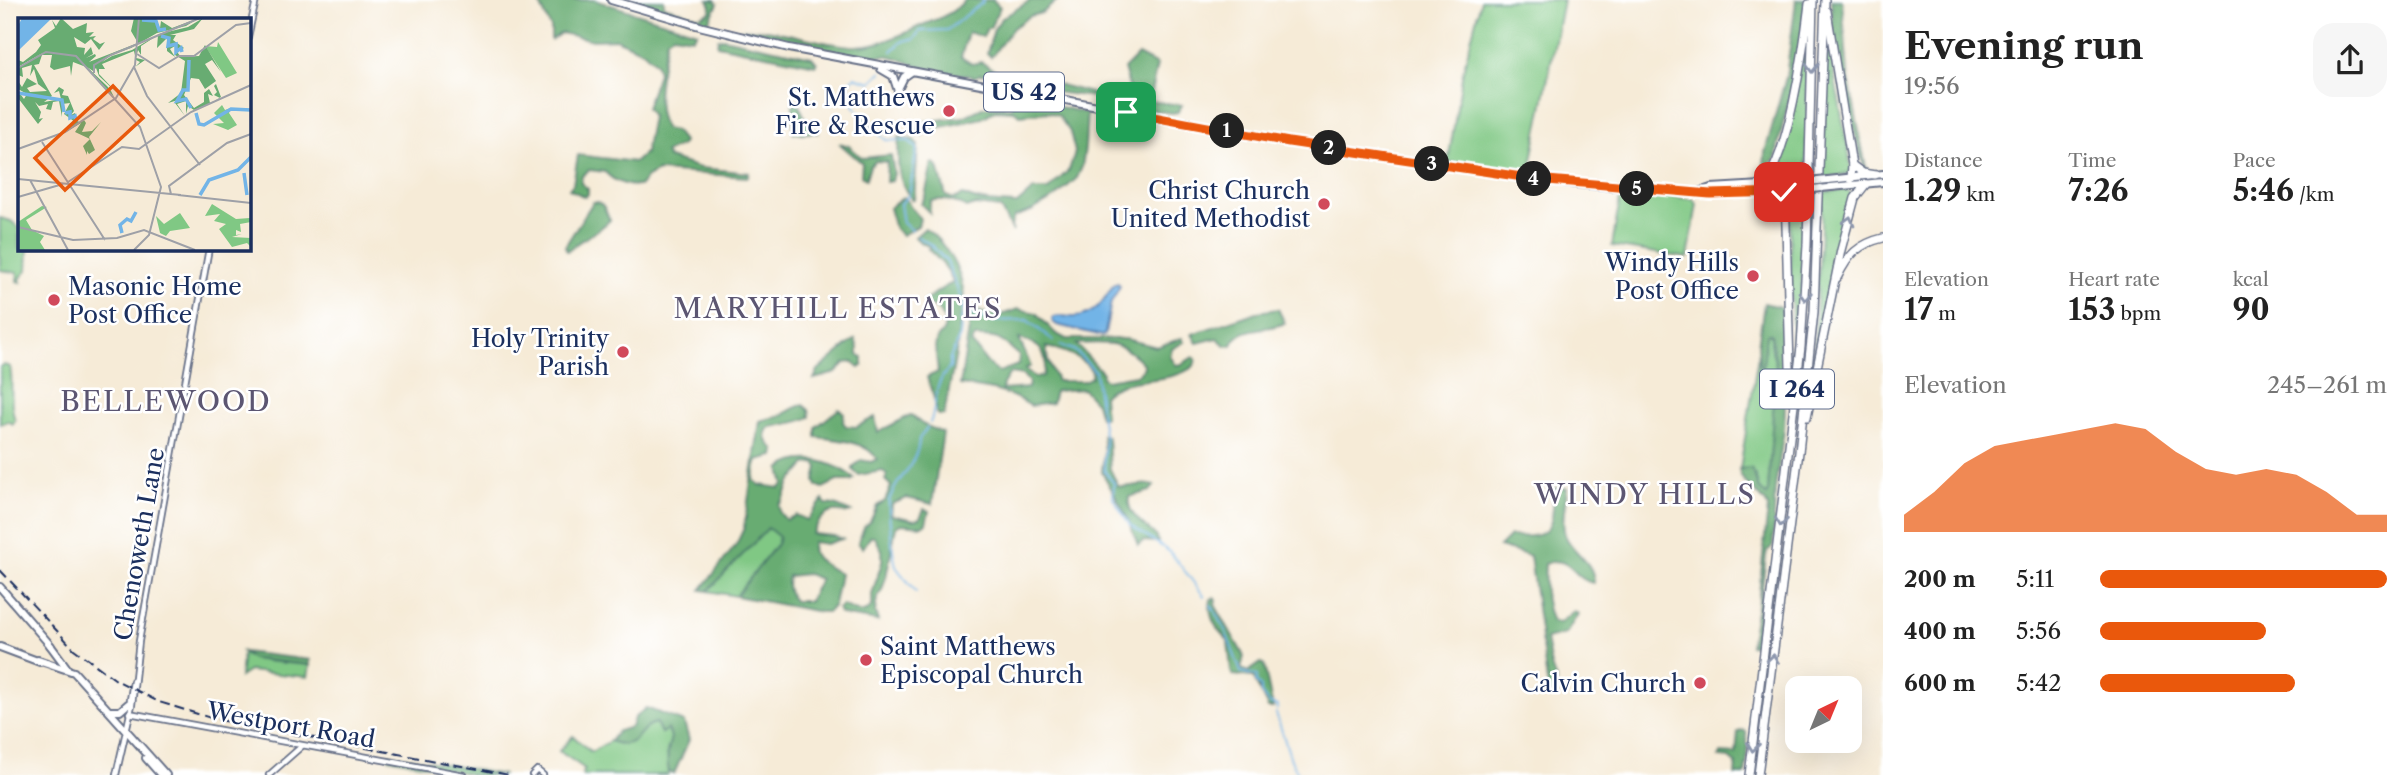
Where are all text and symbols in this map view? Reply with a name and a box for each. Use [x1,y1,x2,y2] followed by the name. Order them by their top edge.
[18,18,250,250] inset map
[1904,22,2144,69] text: Evening run
[2313,23,2387,97] button: share
[1804,63,1819,74] one-way arrow
[984,72,1064,111] road number: US 42
[1904,72,1960,100] text: 19:56
[1096,82,1156,142] pin
[775,83,935,140] place label: St. Matthews Fire & Rescue
[1107,93,1145,131] icon: arrive
[941,103,957,119] marker: St. Matthews Fire & Rescue
[1210,114,1244,148] pin: 1
[1222,119,1231,142] text: 1
[1312,130,1346,166] pin: 2
[1323,136,1334,159] text: 2
[1414,146,1450,182] pin: 3
[1904,149,1983,172] text: Distance
[2068,149,2116,172] text: Time
[2233,149,2276,172] text: Pace
[1426,152,1437,175] text: 3
[1516,162,1552,196] pin: 4
[1754,162,1814,222] pin
[1528,167,1539,190] text: 4
[1620,172,1654,206] pin: 5
[1904,172,1961,209] text: 1.29
[2068,172,2129,209] text: 7:26
[2233,172,2294,209] text: 5:46
[1765,173,1803,211] icon: check
[1111,176,1311,233] place label: Christ Church United Methodist
[1631,177,1642,200] text: 5
[1961,183,1995,206] text: km
[2294,183,2334,206] text: /km
[1316,196,1332,212] marker: Christ Church United Methodist
[1841,215,1855,227] one-way arrow
[1603,248,1739,305] place label: Windy Hills Post Office
[1745,268,1761,284] marker: Windy Hills Post Office
[1904,268,1989,291] text: Elevation
[2068,268,2160,291] text: Heart rate
[2233,268,2269,291] text: kcal
[68,272,242,329] place label: Masonic Home Post Office
[1798,290,1813,301] one-way arrow
[674,291,1002,325] district label: MARYHILL ESTATES
[1904,291,1933,328] text: 17
[2068,291,2115,328] text: 153
[2233,291,2270,328] text: 90
[46,292,62,308] marker: Masonic Home Post Office
[1933,302,1956,325] text: m
[2115,302,2161,325] text: bpm
[471,324,610,381] place label: Holy Trinity Parish
[615,344,631,360] marker: Holy Trinity Parish
[1760,370,1834,408] road number: I 264
[1904,371,2007,399] text: Elevation
[2267,371,2387,399] text: 245–261 m
[60,384,272,418] district label: BELLEWOOD
[108,445,170,643] street label: Chenoweth Lane
[1533,477,1756,511] district label: WINDY HILLS
[1773,516,1788,528] one-way arrow
[1904,565,1976,593] text: 200 m
[2016,565,2054,593] text: 5:11
[1904,617,1976,645] text: 400 m
[2016,617,2061,645] text: 5:56
[880,632,1083,689] place label: Saint Matthews Episcopal Church
[858,652,874,668] marker: Saint Matthews Episcopal Church
[1765,653,1780,665] one-way arrow
[1521,669,1686,698] place label: Calvin Church
[1904,669,1976,697] text: 600 m
[2016,669,2061,697] text: 5:42
[1692,675,1708,691] marker: Calvin Church
[1785,676,1862,752] north arrow
[1785,676,1862,753] map controls
[204,696,378,754] street label: Westport Road
[1745,742,1760,753] one-way arrow

